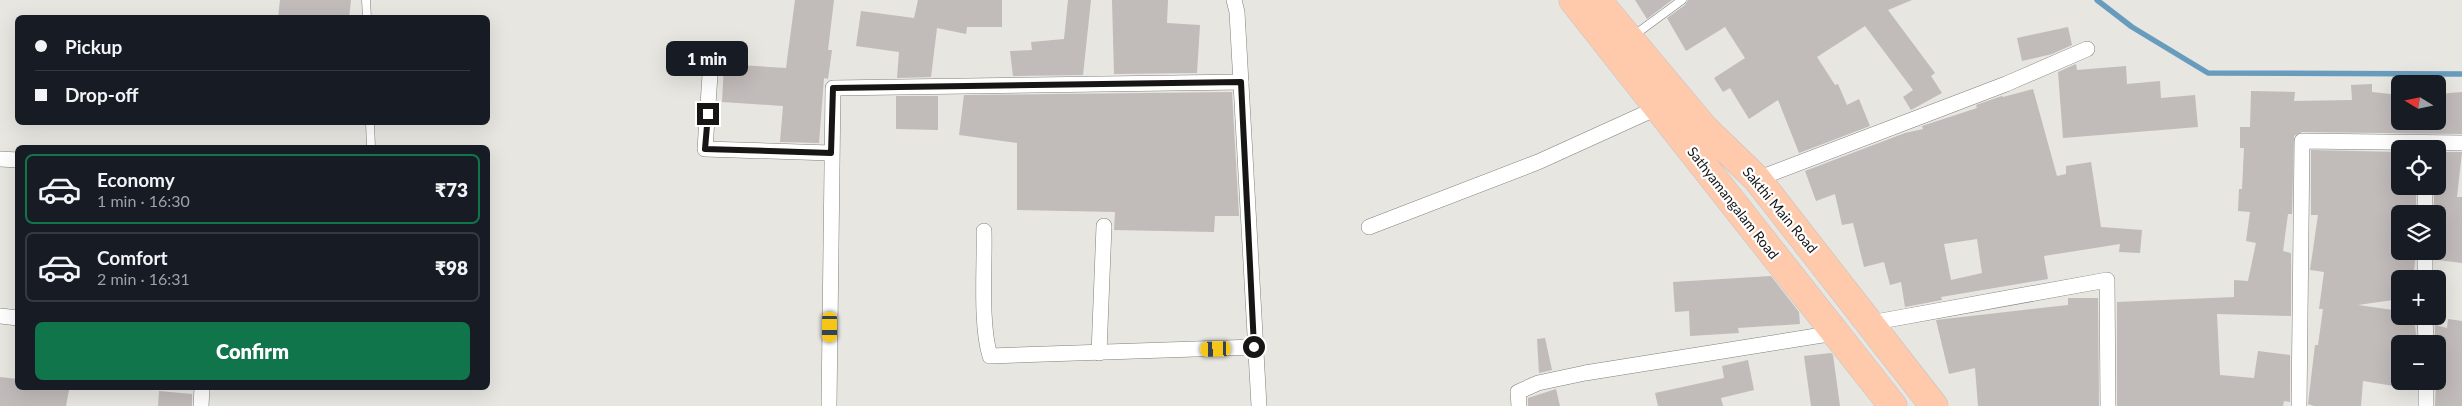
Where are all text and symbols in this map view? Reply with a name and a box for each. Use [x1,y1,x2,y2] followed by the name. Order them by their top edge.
[65,35,122,58] text: Pickup
[667,42,749,76] callout: 1 min
[687,49,727,68] text: 1 min
[2391,75,2446,130] north arrow
[2391,75,2446,390] map controls
[65,83,139,106] text: Drop-off
[697,103,719,125] route end
[2391,140,2446,195] button: locate
[1684,143,1783,262] street label: Sathyamangalam Road
[1740,163,1821,256] street label: Sakthi Main Road
[37,167,82,212] icon: car
[97,168,175,191] text: Economy
[435,178,468,201] text: ₹73
[97,191,190,210] text: 1 min · 16:30
[2391,205,2446,260] button: layers
[37,245,82,290] icon: car
[97,246,168,269] text: Comfort
[435,256,468,279] text: ₹98
[97,269,190,288] text: 2 min · 16:31
[2391,270,2446,325] button: +
[822,312,837,342] car
[35,322,470,380] button: Confirm
[2391,335,2446,390] button: −
[1243,336,1265,358] route start
[1200,341,1231,357] car

